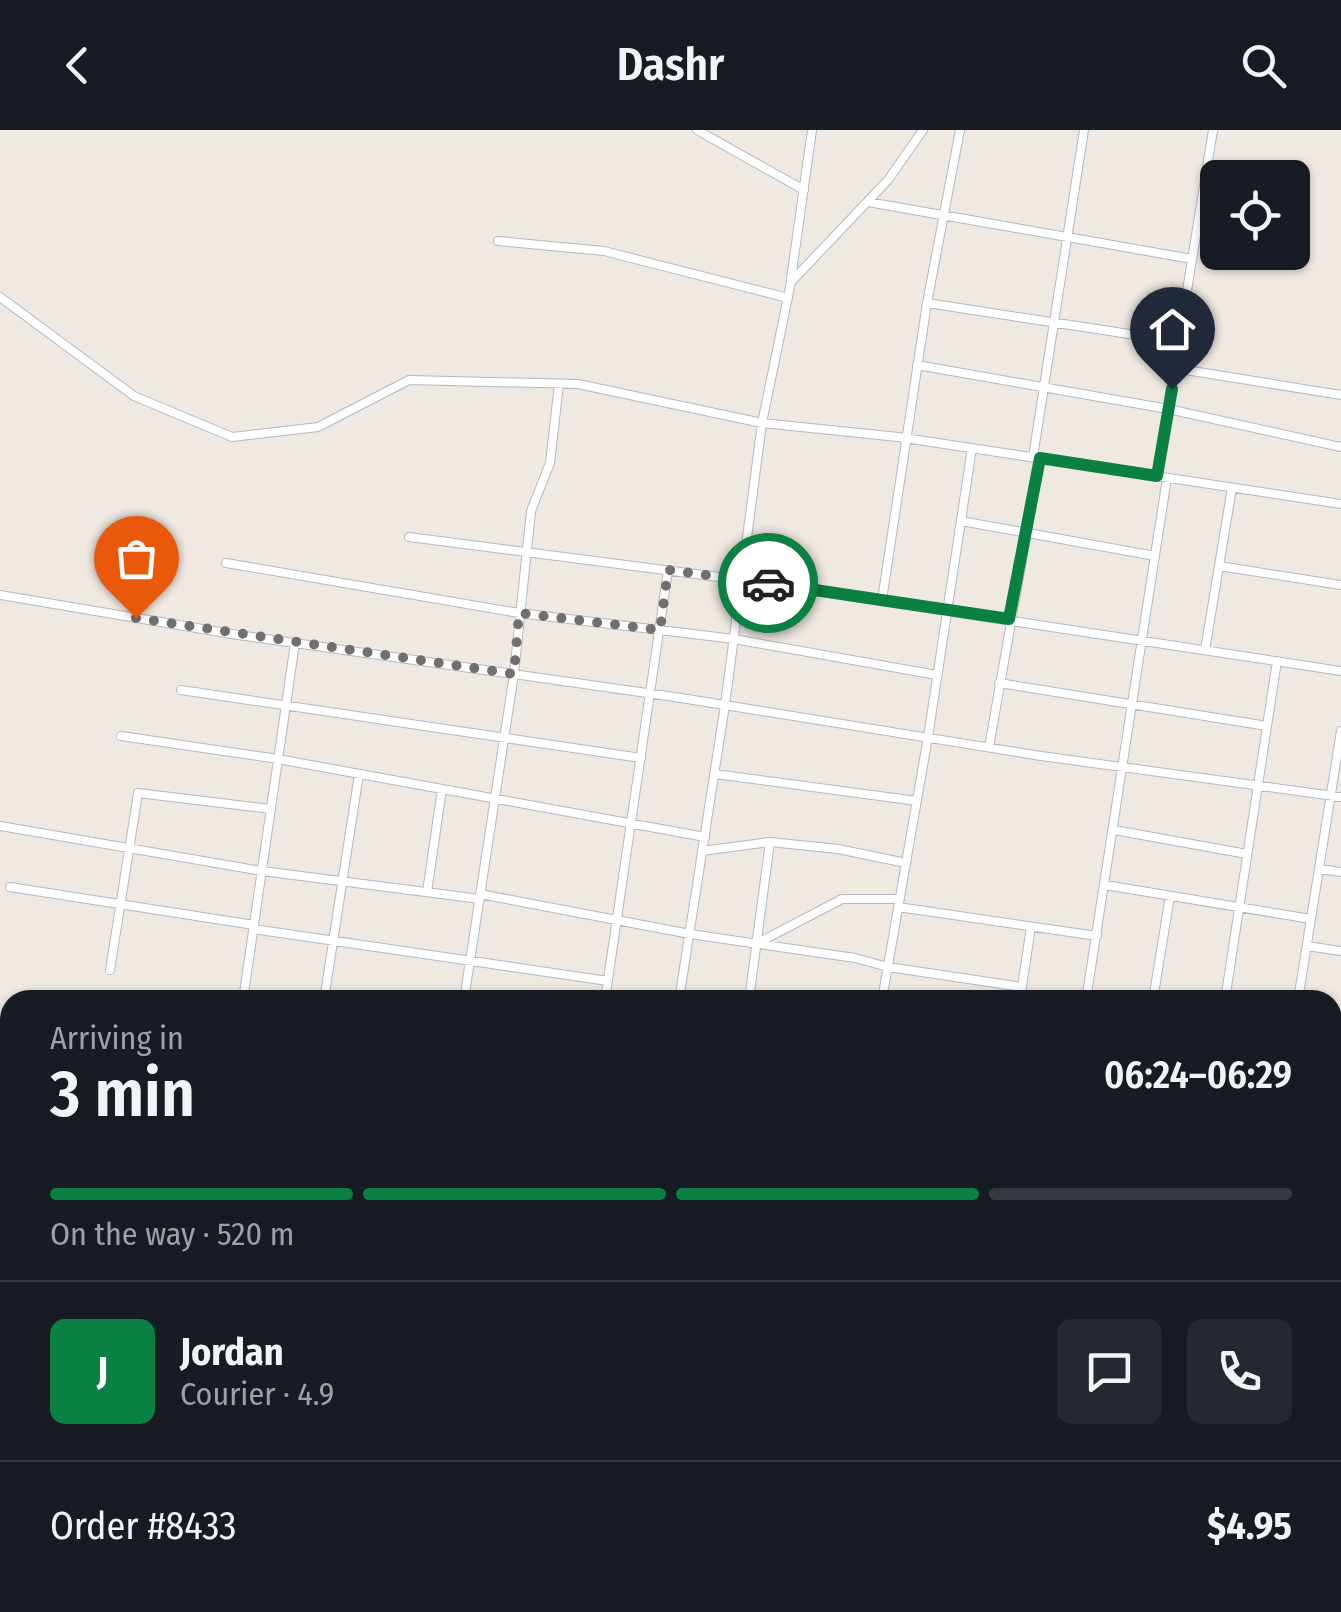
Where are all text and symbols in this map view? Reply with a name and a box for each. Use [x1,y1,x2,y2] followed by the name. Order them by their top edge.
[50,38,105,93] icon: back
[617,38,724,92] text: Dashr
[1236,38,1291,93] icon: search
[1200,160,1310,270] map controls
[1200,160,1310,270] button: locate
[1130,287,1215,390] pin
[1145,302,1200,357] icon: home
[94,516,179,619] pin
[109,531,164,586] icon: bag
[718,533,818,633] courier
[741,556,796,611] icon: car
[50,1019,184,1057] text: Arriving in
[1104,1052,1292,1098] text: 06:24–06:29
[50,1055,195,1133] text: 3 min
[50,1215,294,1253] text: On the way · 520 m
[1057,1319,1162,1424] button: chat
[1187,1319,1292,1424] button: phone
[180,1329,284,1375] text: Jordan
[97,1348,108,1394] text: J
[180,1375,334,1413] text: Courier · 4.9
[50,1503,236,1549] text: Order #8433
[1207,1503,1292,1549] text: $4.95

